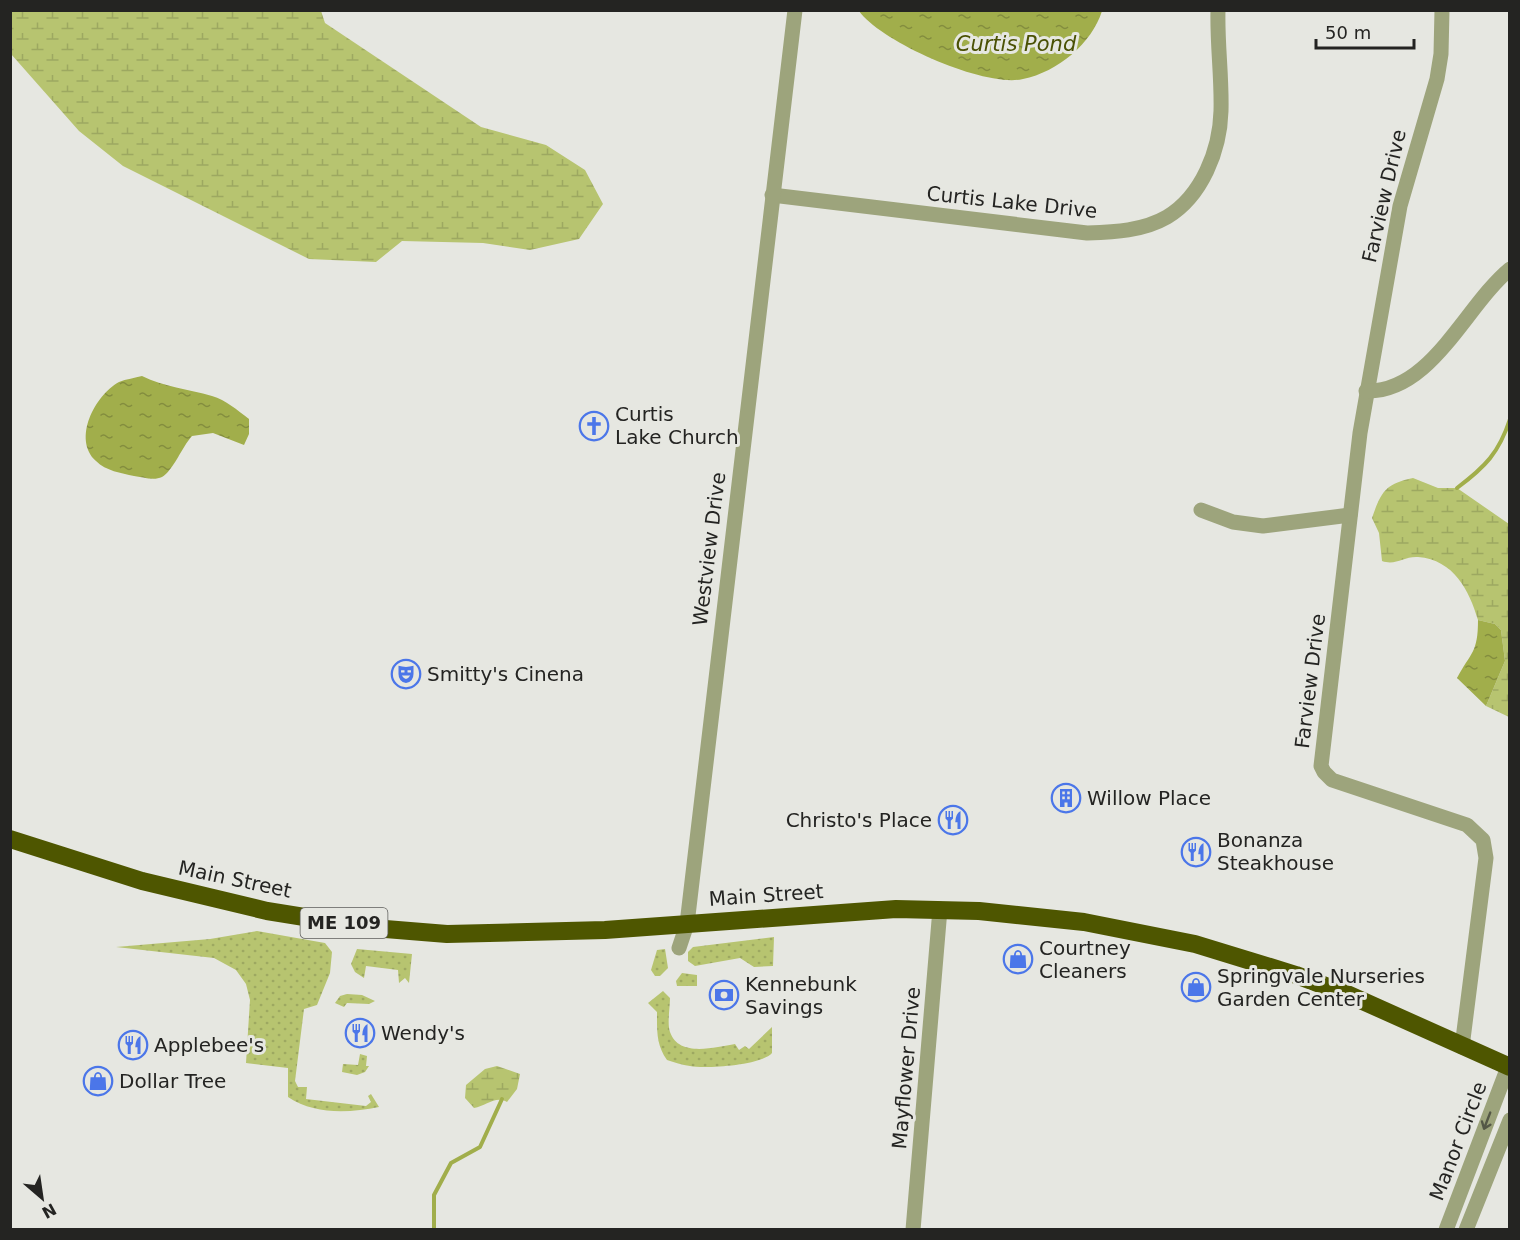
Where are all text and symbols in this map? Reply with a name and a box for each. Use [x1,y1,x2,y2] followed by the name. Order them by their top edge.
[1316,12,1414,50] scale bar
[1325,22,1371,43] text: 50 m
[956,32,1077,56] water label: Curtis Pond
[1357,127,1411,265] street label: Farview Drive
[926,181,1098,223] street label: Curtis Lake Drive
[615,402,739,449] place label: Curtis Lake Church
[578,410,610,442] church icon: Curtis Lake Church
[688,471,730,627] street label: Westview Drive
[1290,612,1330,750] street label: Farview Drive
[390,658,422,690] theatre icon: Smitty's Cinena
[427,662,584,686] place label: Smitty's Cinena
[1050,782,1082,814] building icon: Willow Place
[1087,786,1211,810] place label: Willow Place
[937,804,969,836] restaurant icon: Christo's Place
[786,808,932,832] place label: Christo's Place
[1217,828,1334,875] place label: Bonanza Steakhouse
[1180,836,1212,868] restaurant icon: Bonanza Steakhouse
[176,855,294,903] street label: Main Street
[708,879,824,911] street label: Main Street
[300,908,388,938] road number: ME 109
[1039,936,1131,983] place label: Courtney Cleaners
[1002,943,1034,975] shop icon: Courtney Cleaners
[1217,964,1425,1011] place label: Springvale Nurseries Garden Center
[1180,971,1212,1003] shop icon: Springvale Nurseries Garden Center
[745,972,857,1019] place label: Kennebunk Savings
[708,979,740,1011] bank icon: Kennebunk Savings
[887,986,925,1150] street label: Mayflower Drive
[344,1017,376,1049] restaurant icon: Wendy's
[381,1021,465,1045] place label: Wendy's
[117,1029,149,1061] restaurant icon: Applebee's
[154,1033,264,1057] place label: Applebee's
[82,1065,114,1097] shop icon: Dollar Tree
[119,1069,226,1093] place label: Dollar Tree
[1424,1078,1492,1204] street label: Manor Circle
[1481,1111,1492,1130] one-way arrow
[12,1168,72,1228] north arrow
[39,1199,59,1222] text: N

